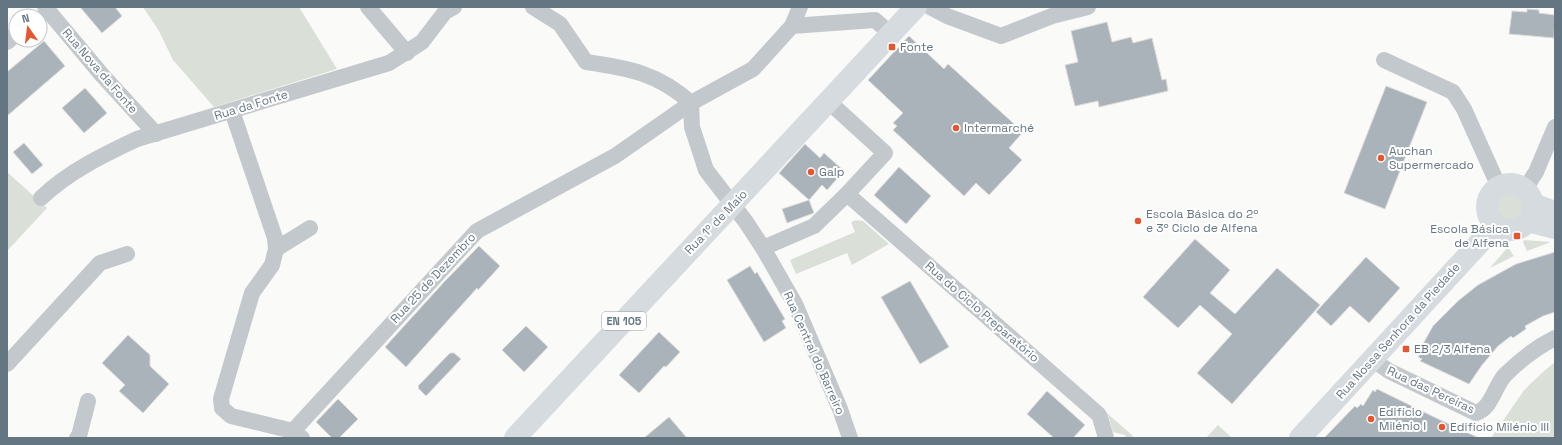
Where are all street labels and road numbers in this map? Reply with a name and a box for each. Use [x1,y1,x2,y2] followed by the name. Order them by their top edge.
[59,25,141,117] street label: Rua Nova da Fonte
[212,86,290,124] street label: Rua da Fonte
[681,186,751,258] street label: Rua 1º de Maio
[387,229,479,327] street label: Rua 25 de Dezembro
[922,258,1042,366] street label: Rua do Ciclo Preparatório
[1332,259,1464,403] street label: Rua Nossa Senhora da Piedade
[780,289,848,417] street label: Rua Central do Barreiro
[602,312,646,330] road number: EN 105
[1385,363,1477,417] street label: Rua das Pereiras

